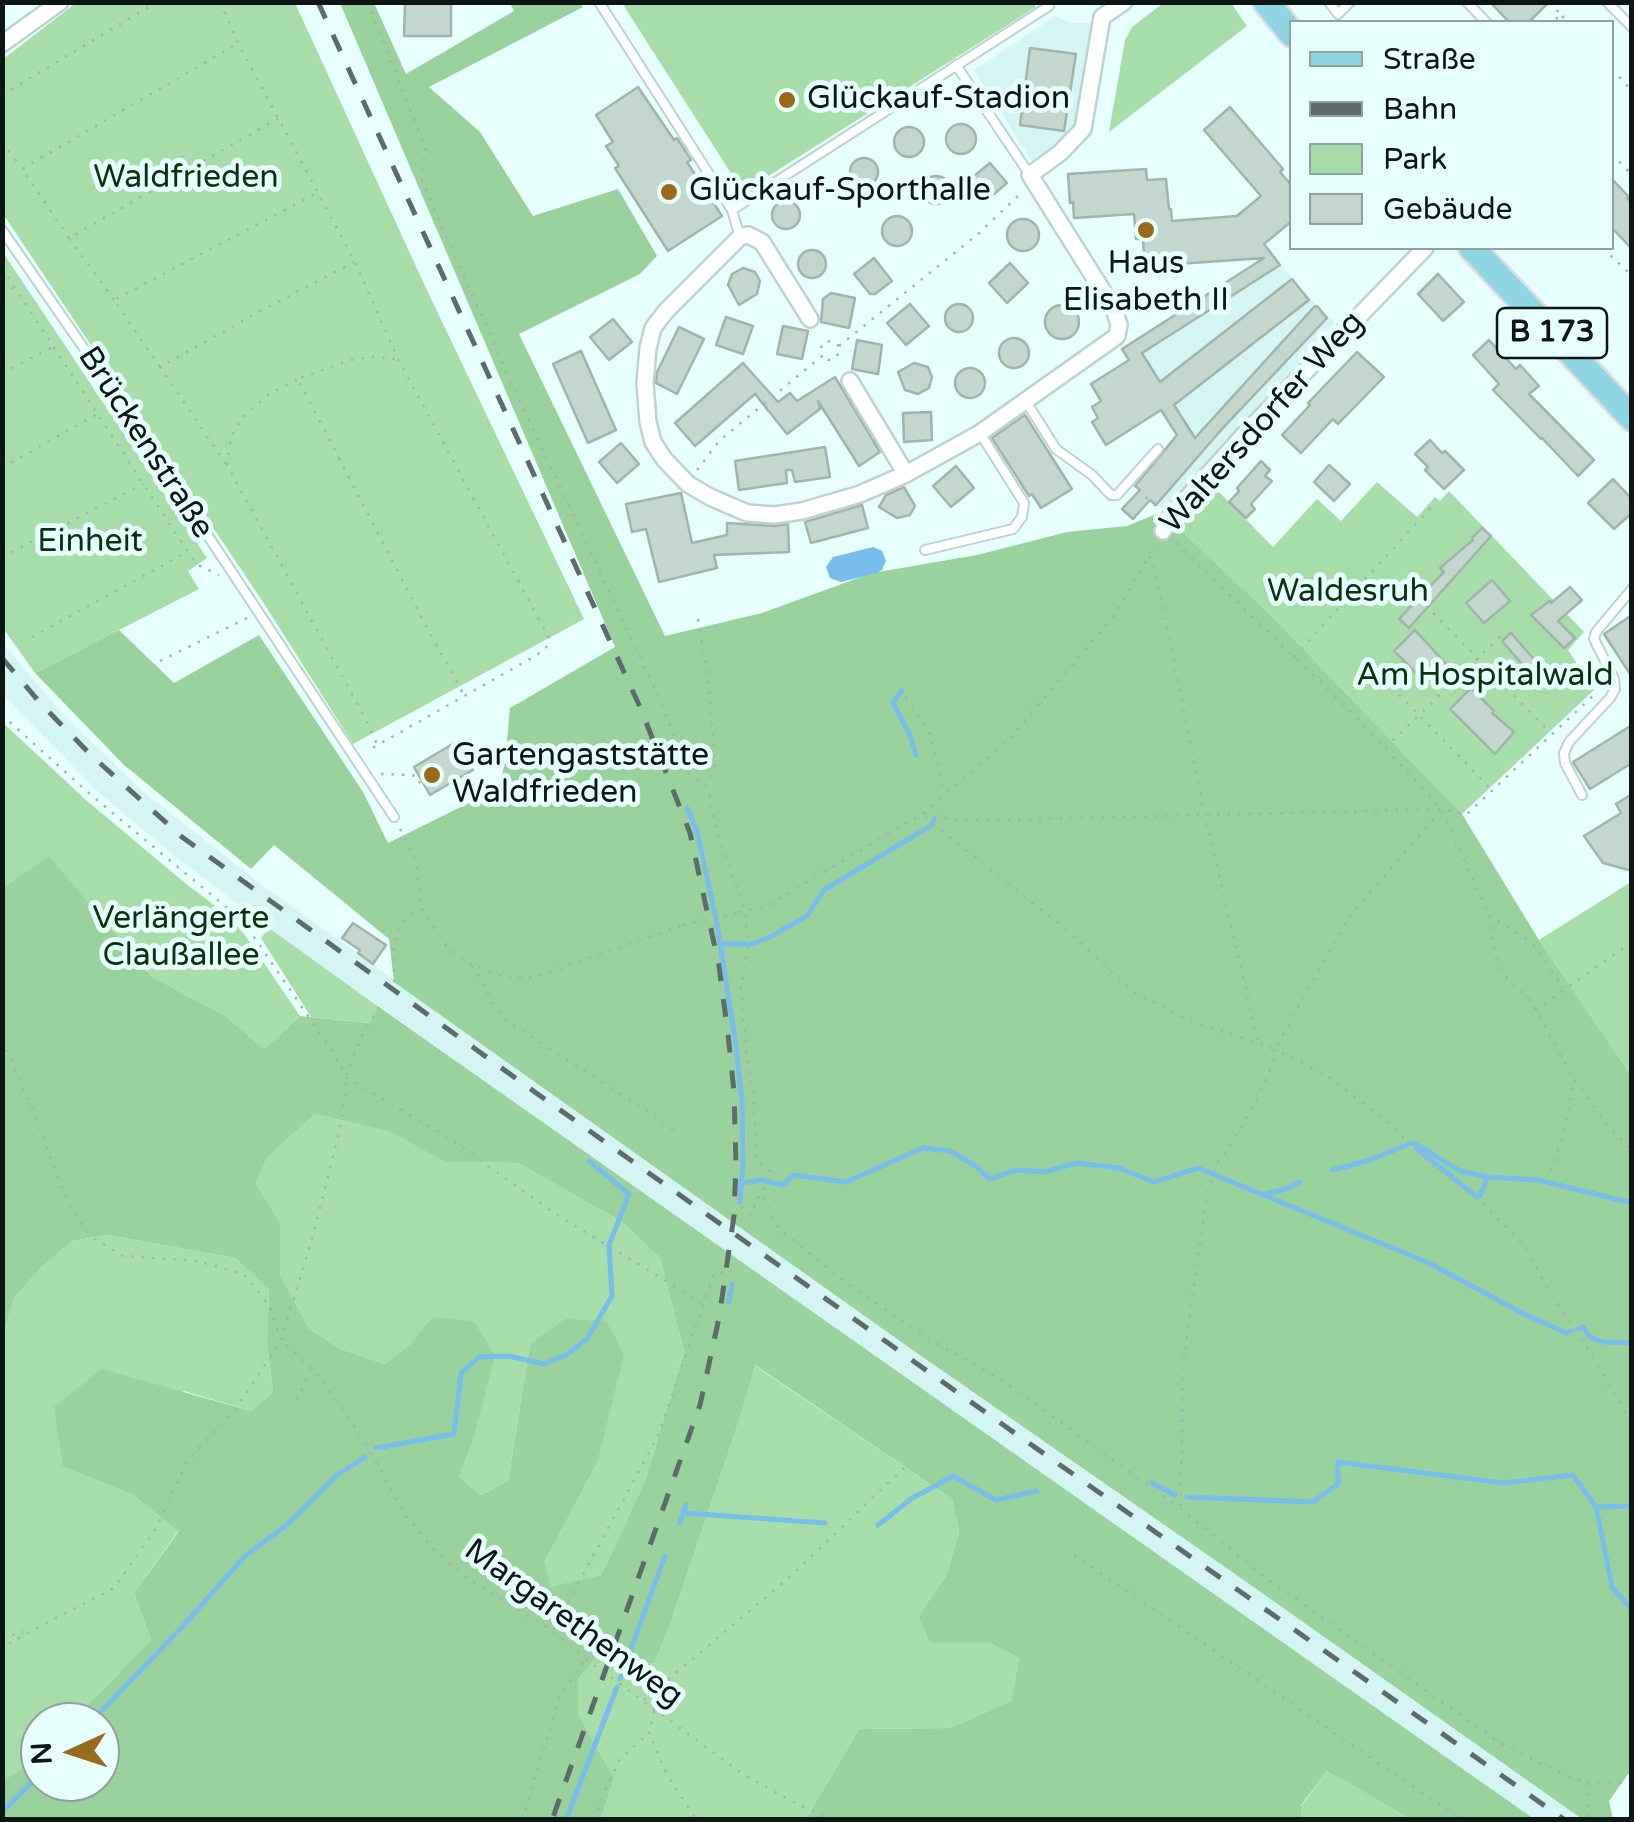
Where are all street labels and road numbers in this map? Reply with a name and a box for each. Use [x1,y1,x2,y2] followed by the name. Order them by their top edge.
[1153,304,1373,542] street label: Waltersdorfer Weg
[1497,308,1607,358] road number: B 173
[69,340,221,546] street label: Brückenstraße
[456,1532,690,1716] street label: Margarethenweg

